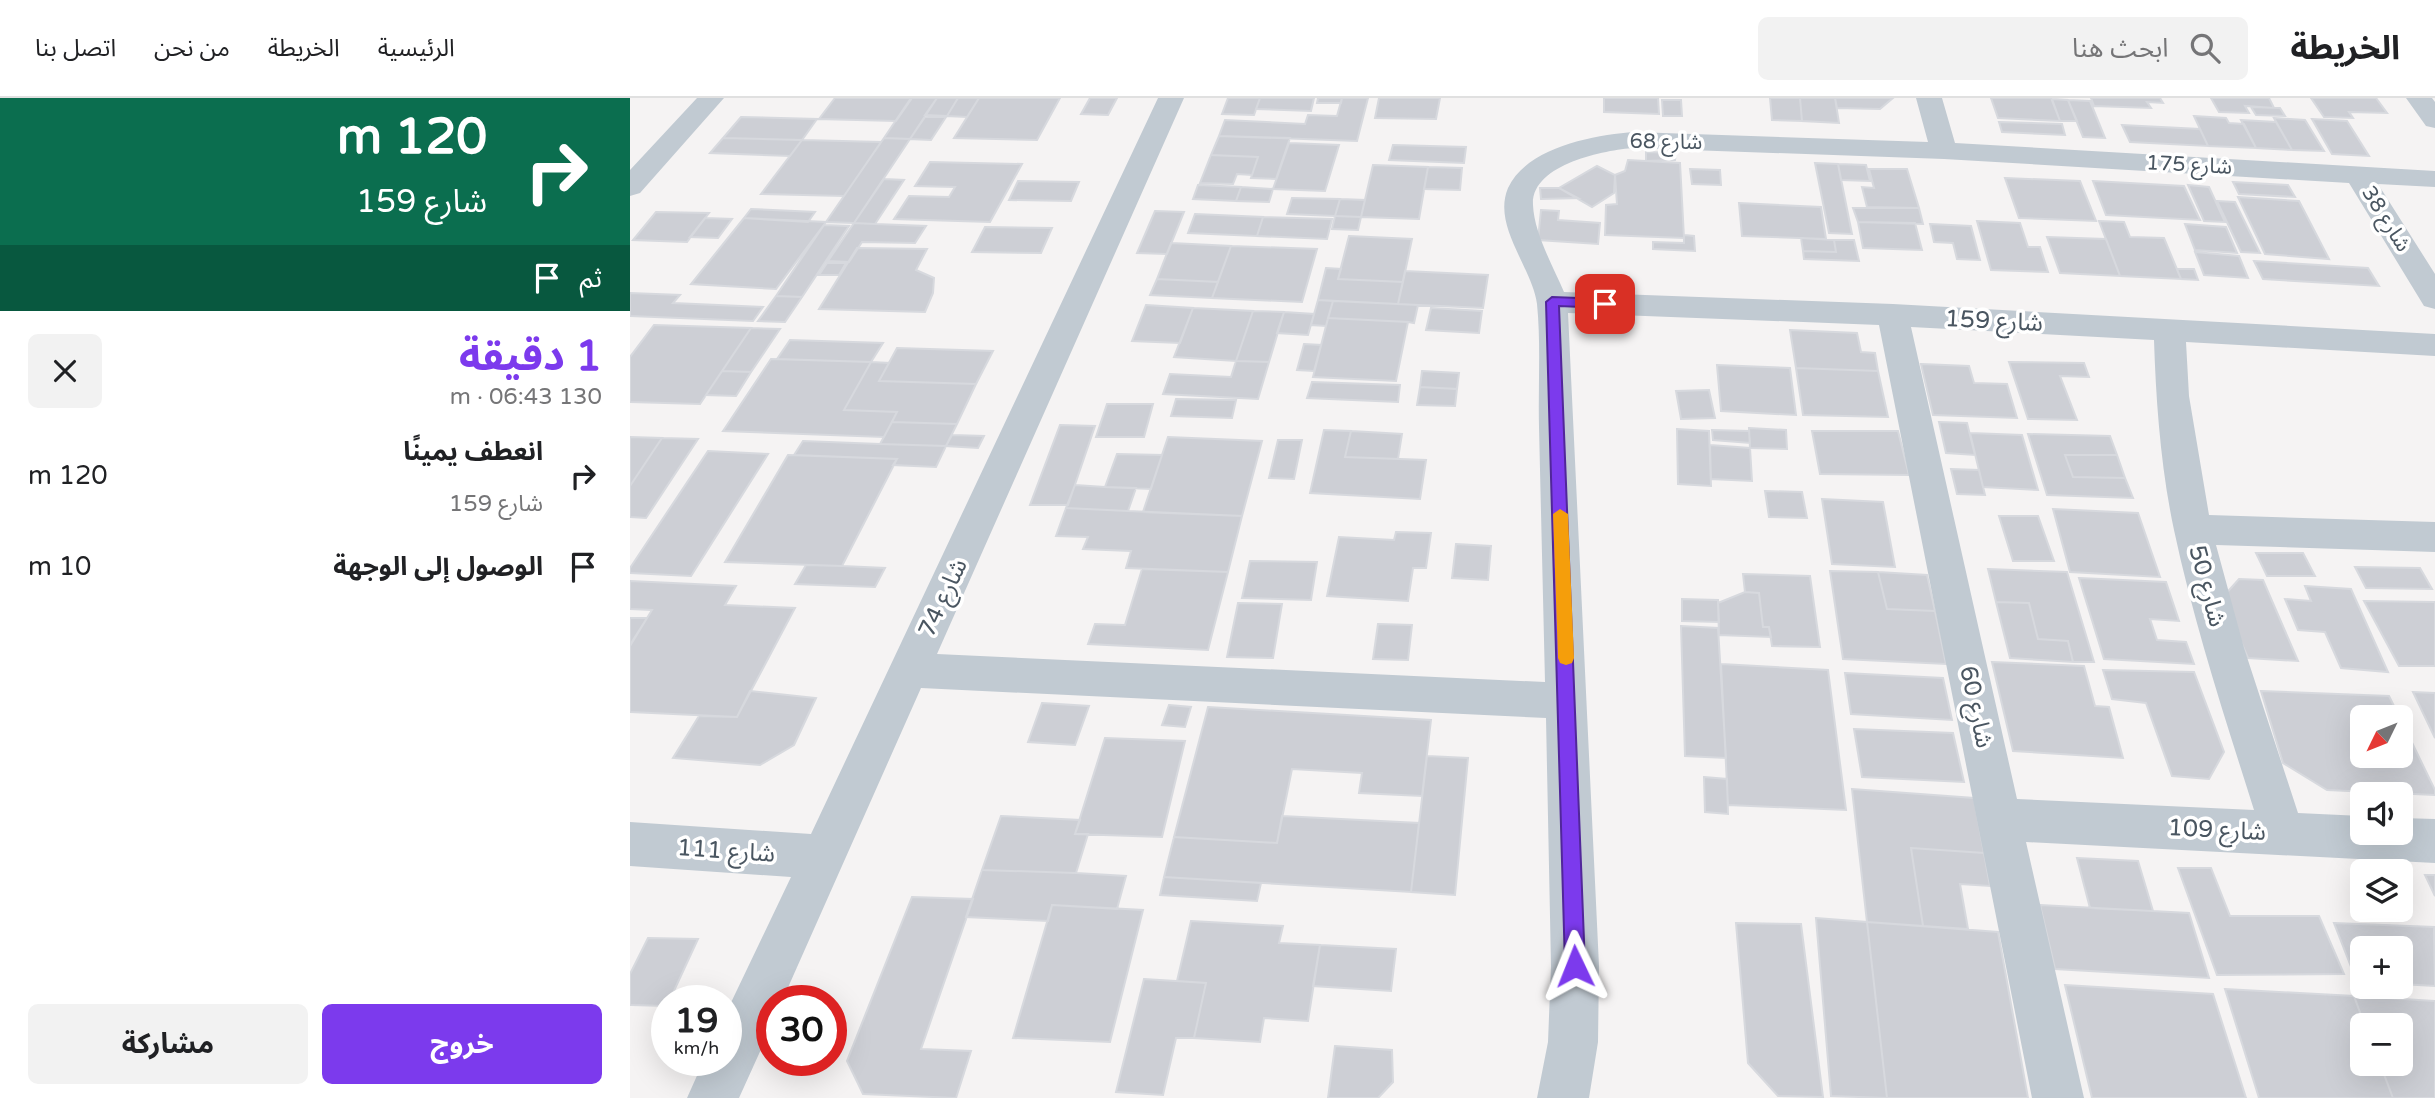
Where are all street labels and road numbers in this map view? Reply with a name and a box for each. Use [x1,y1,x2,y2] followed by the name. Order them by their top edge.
[1629,129,1703,157] street label: شارع 68
[2145,150,2233,182] street label: شارع 175
[2354,182,2416,258] street label: شارع 38
[1944,304,2044,340] street label: شارع 159
[2180,542,2232,630] street label: شارع 50
[912,554,976,643] street label: شارع 74
[1951,663,1999,751] street label: شارع 60
[2167,813,2267,849] street label: شارع 109
[676,833,776,871] street label: شارع 111

